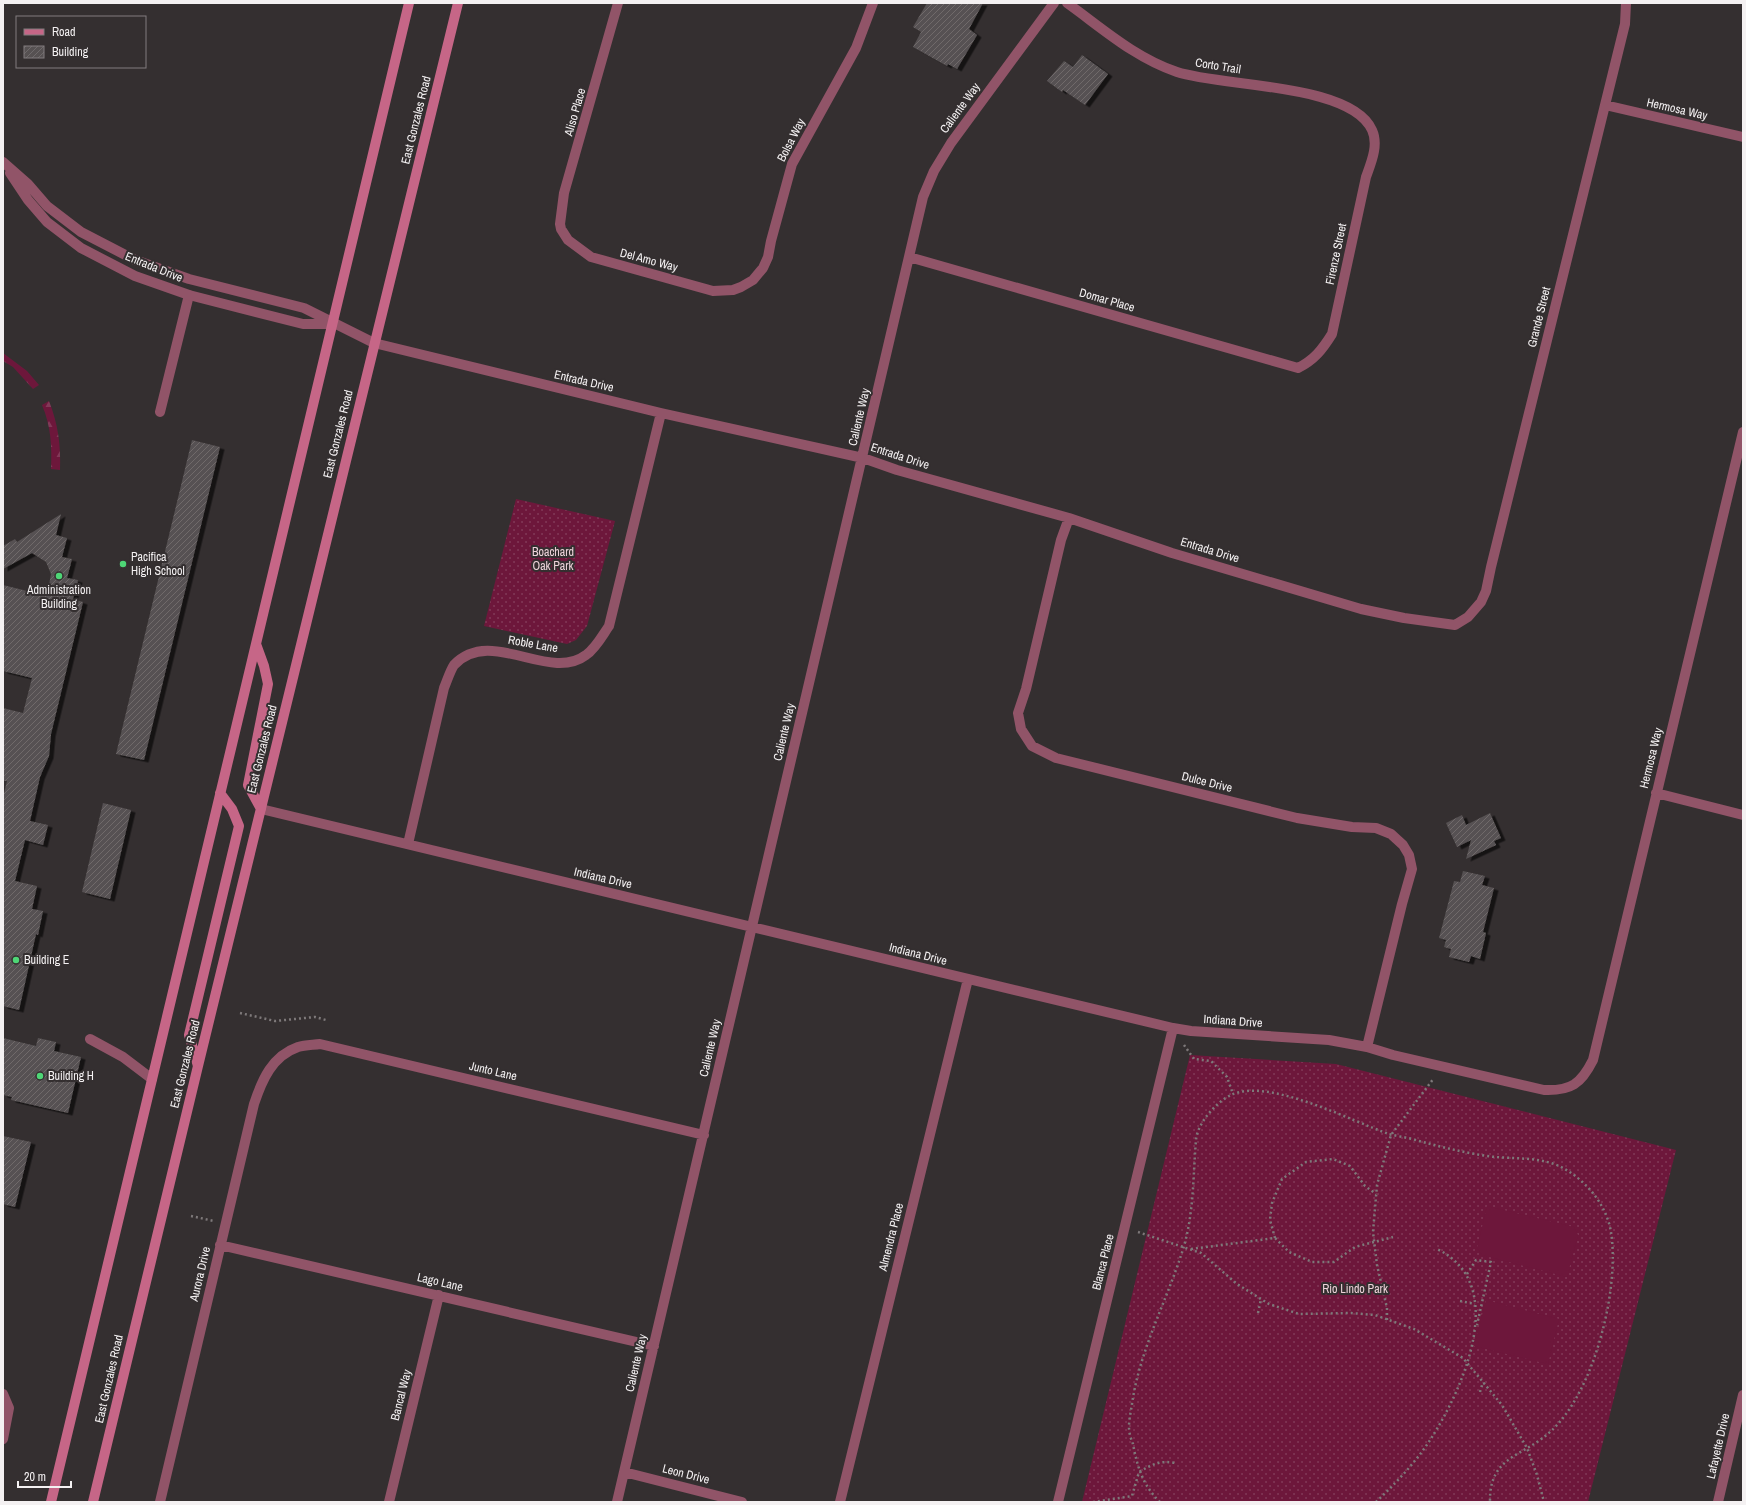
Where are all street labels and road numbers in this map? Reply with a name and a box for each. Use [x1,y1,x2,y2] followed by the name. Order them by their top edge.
[1194,55,1242,77] street label: Corto Trail
[397,74,435,166] street label: East Gonzales Road
[936,79,984,136] street label: Caliente Way
[560,86,589,139] street label: Aliso Place
[1645,94,1709,124] street label: Hermosa Way
[773,116,809,164] street label: Bolsa Way
[1322,222,1350,286] street label: Firenze Street
[618,245,680,275] street label: Del Amo Way
[123,248,185,286] street label: Entrada Drive
[1077,284,1137,316] street label: Domar Place
[1524,285,1554,349] street label: Grande Street
[553,366,615,396] street label: Entrada Drive
[845,387,873,447] street label: Caliente Way
[319,388,357,480] street label: East Gonzales Road
[869,439,931,473] street label: Entrada Drive
[1179,533,1241,567] street label: Entrada Drive
[507,632,559,656] street label: Roble Lane
[770,702,798,762] street label: Caliente Way
[243,703,281,795] street label: East Gonzales Road
[1636,726,1666,790] street label: Hermosa Way
[1180,768,1234,796] street label: Dulce Drive
[572,864,634,892] street label: Indiana Drive
[887,939,949,969] street label: Indiana Drive
[1203,1011,1263,1031] street label: Indiana Drive
[166,1018,204,1110] street label: East Gonzales Road
[696,1018,724,1078] street label: Caliente Way
[467,1058,519,1084] street label: Junto Lane
[875,1201,907,1274] street label: Almendra Place
[1088,1232,1118,1292] street label: Blanca Place
[186,1245,214,1304] street label: Aurora Drive
[416,1269,464,1295] street label: Lago Lane
[91,1333,127,1425] street label: East Gonzales Road
[622,1333,650,1393] street label: Caliente Way
[387,1368,415,1422] street label: Bancal Way
[1703,1412,1733,1480] street label: Lafayette Drive
[661,1460,711,1488] street label: Leon Drive

